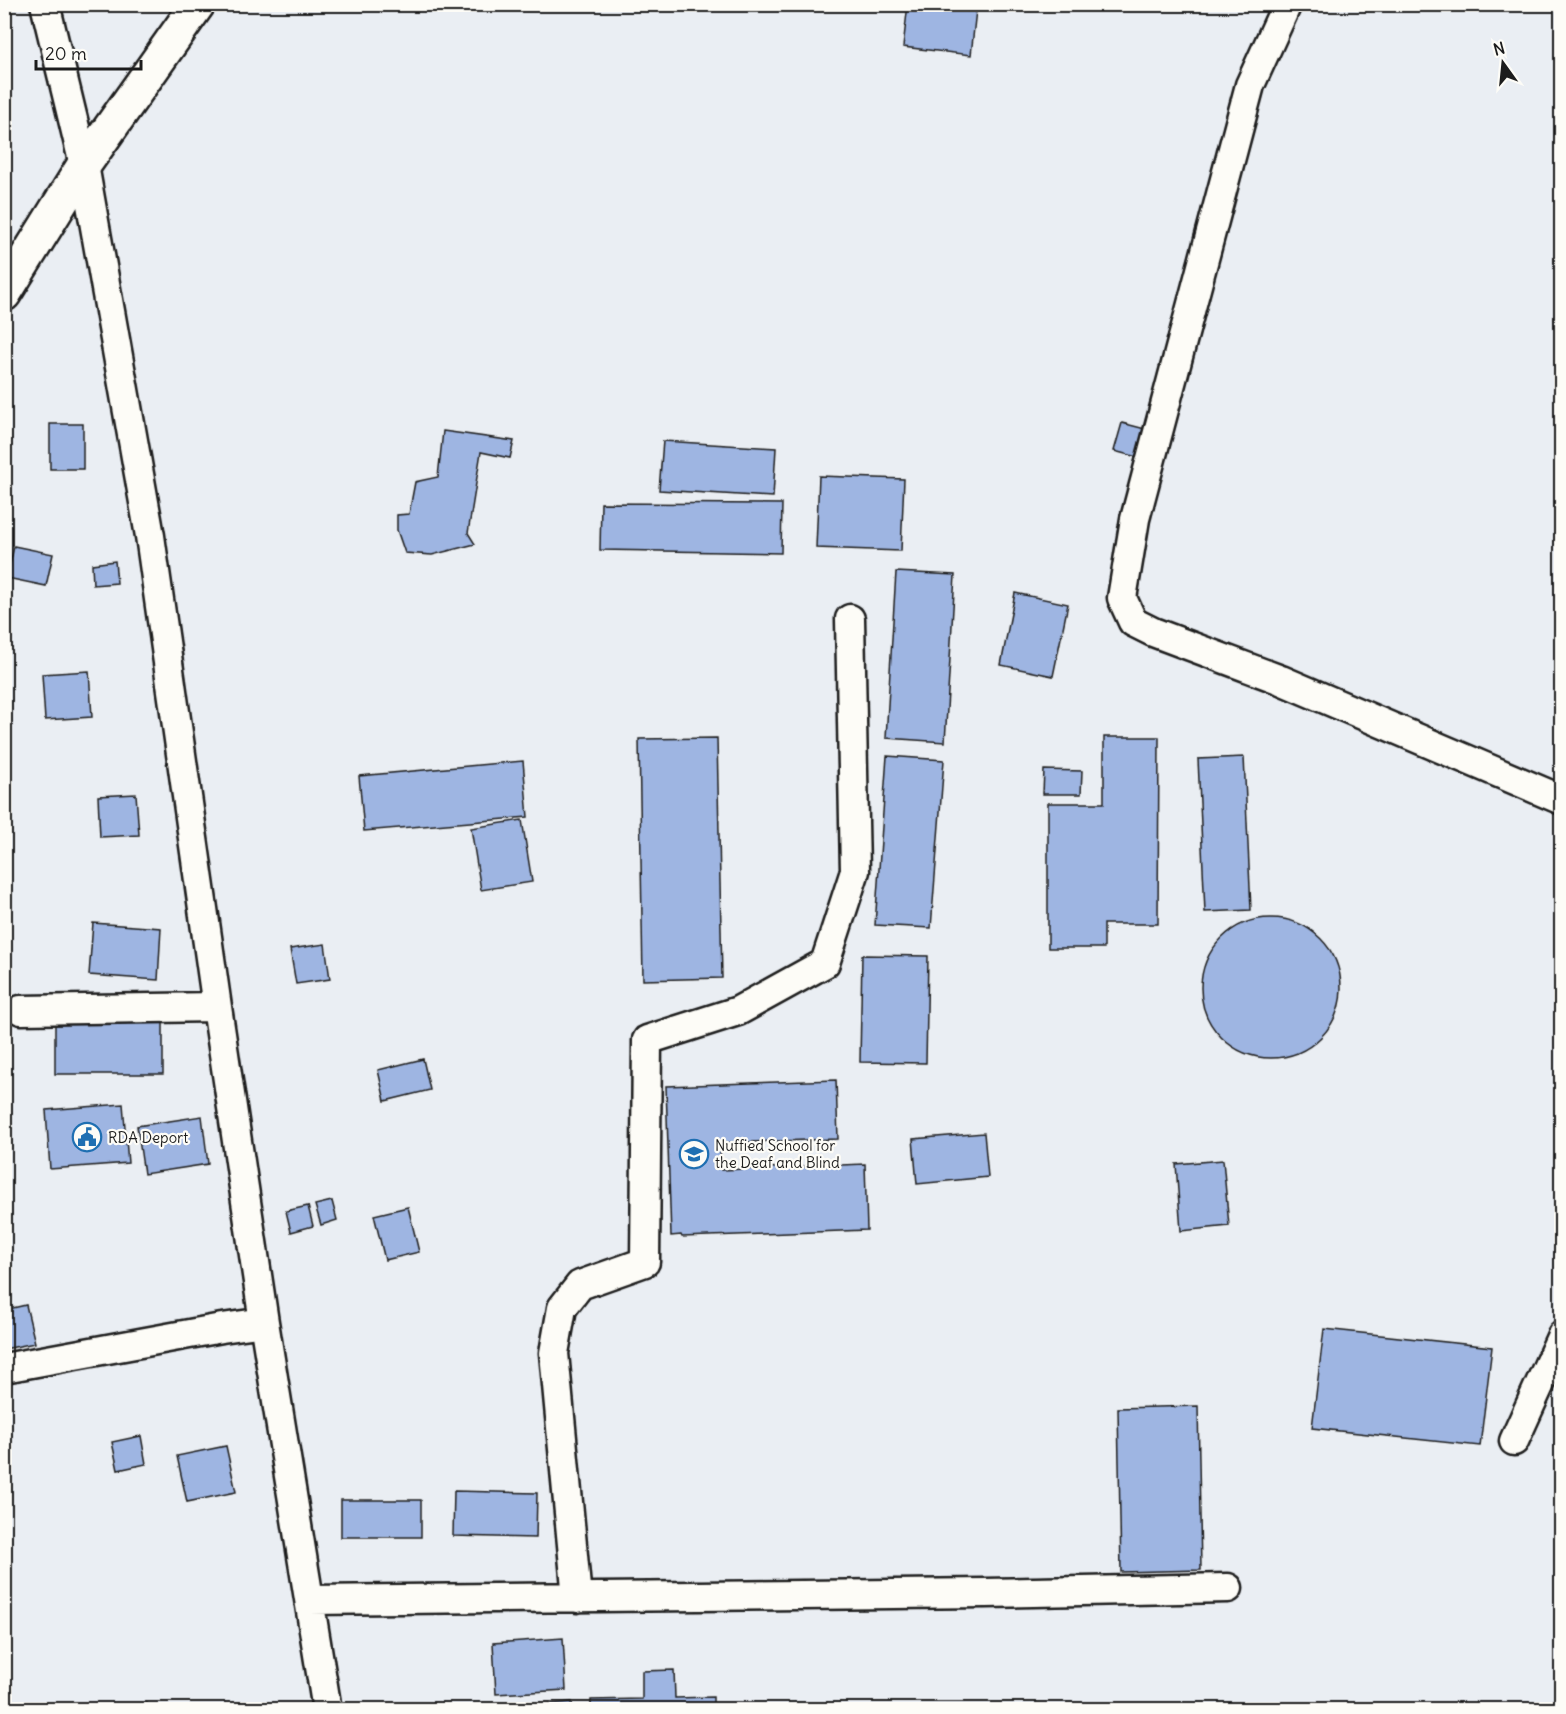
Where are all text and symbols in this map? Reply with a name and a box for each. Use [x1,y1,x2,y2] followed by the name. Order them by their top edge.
[36,33,141,71] scale bar
[1473,33,1533,93] north arrow
[1491,37,1507,60] text: N
[45,42,87,65] text: 20 m
[71,1121,103,1153] public building icon: RDA Deport
[108,1128,188,1147] place label: RDA Deport
[715,1136,840,1172] place label: Nuffied School for the Deaf and Blind
[678,1138,710,1170] school or university icon: Nuffied School for the Deaf and Blind

